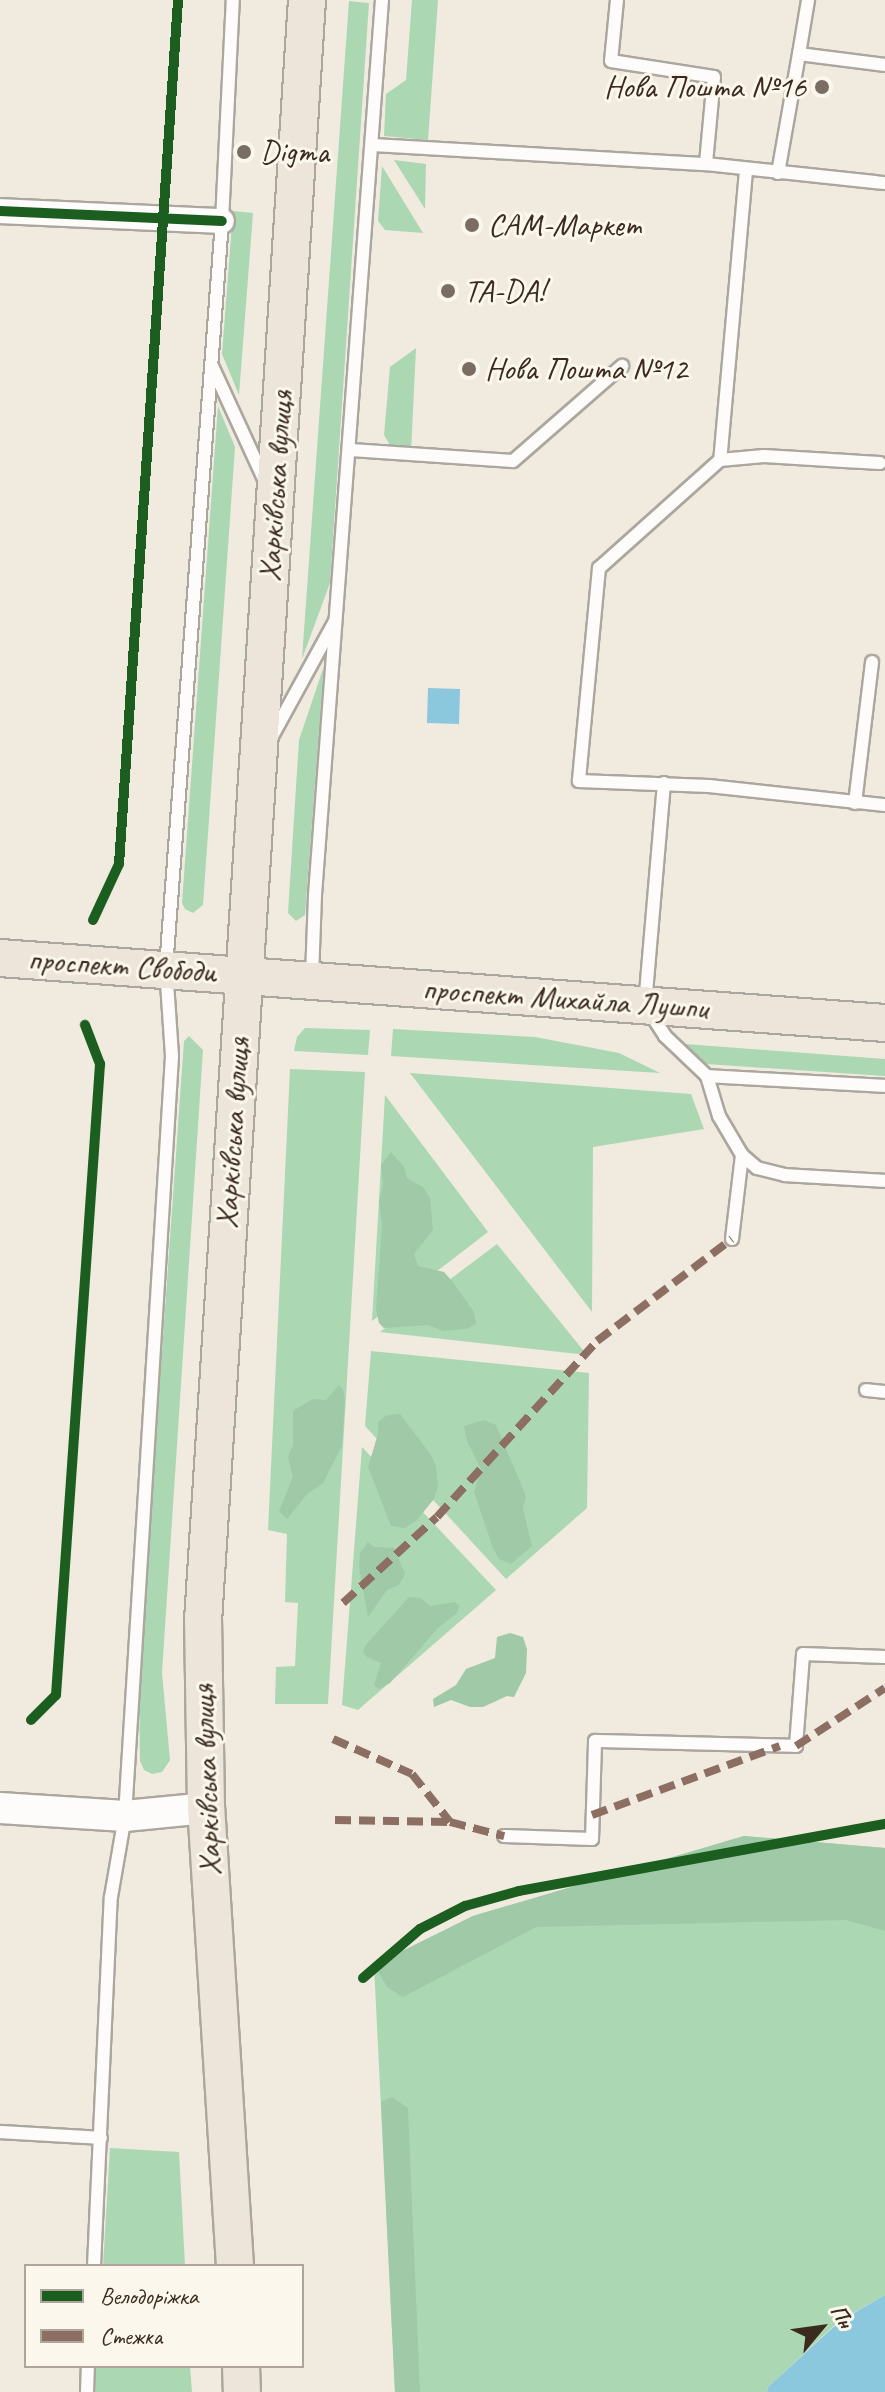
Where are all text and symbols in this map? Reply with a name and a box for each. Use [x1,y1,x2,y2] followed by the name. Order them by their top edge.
[602,68,806,106] place label: Нова Пошта №16
[813,78,831,96] marker: Нова Пошта №16
[260,133,329,171] place label: Digma
[235,143,253,161] marker: Digma
[488,206,641,244] place label: САМ-Маркет
[463,216,481,234] marker: САМ-Маркет
[464,272,545,310] place label: TA-DA!
[439,282,457,300] marker: TA-DA!
[485,350,689,388] place label: Нова Пошта №12
[460,360,478,378] marker: Нова Пошта №12
[250,389,302,583] street label: Харківська вулиця
[29,940,215,992] street label: проспект Свободи
[419,970,711,1028] street label: проспект Михайла Лушпи
[207,1036,259,1230] street label: Харківська вулиця
[184,1683,230,1877] street label: Харківська вулиця
[24,2264,304,2368] legend
[100,2281,198,2311] text: Велодоріжка
[781,2288,861,2368] north arrow
[824,2300,860,2333] text: Пн
[100,2321,162,2351] text: Стежка

